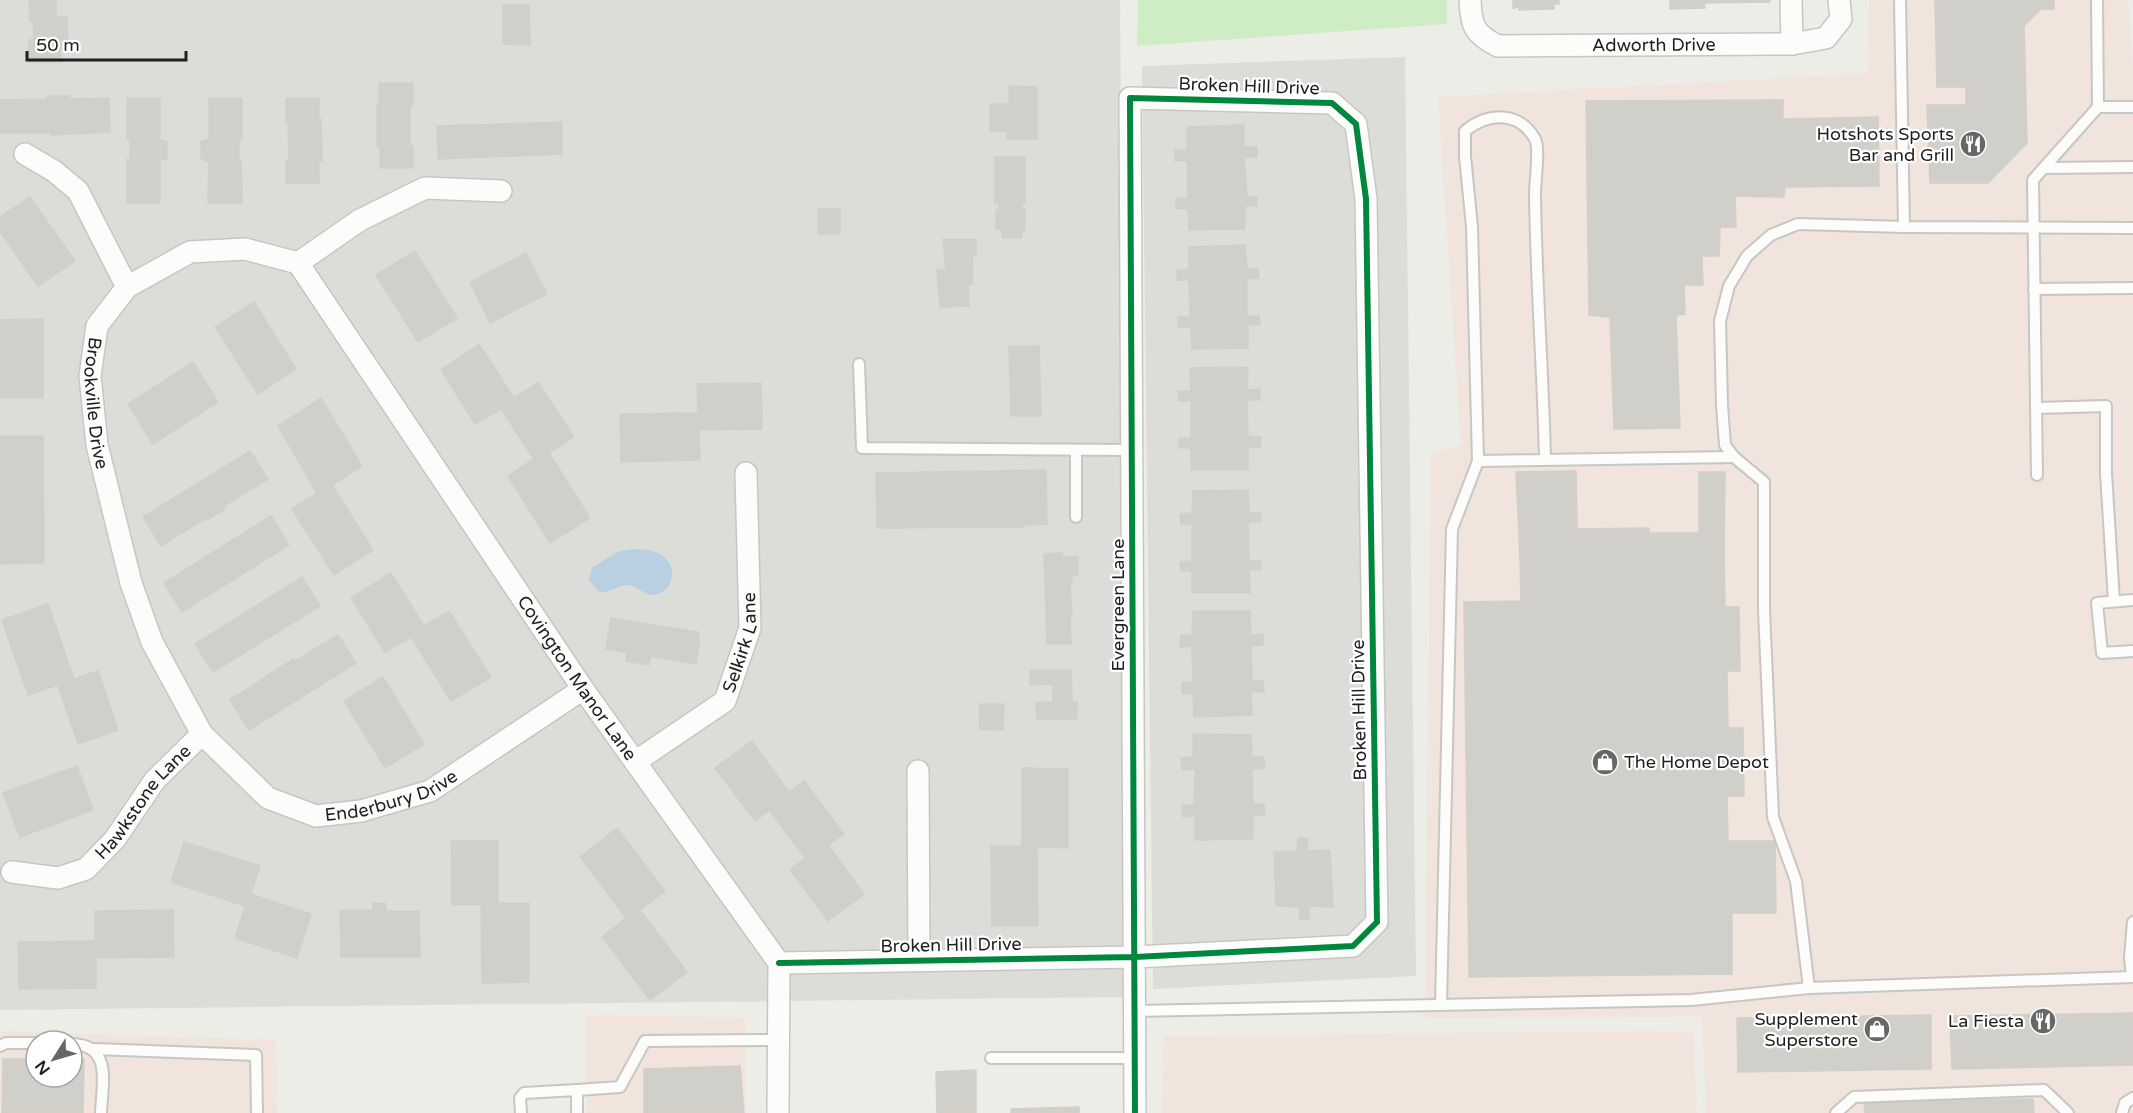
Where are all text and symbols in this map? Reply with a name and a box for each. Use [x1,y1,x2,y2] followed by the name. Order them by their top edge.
[27,24,186,62] scale bar
[36,34,80,56] text: 50 m
[1592,34,1716,56] street label: Adworth Drive
[1178,73,1320,99] street label: Broken Hill Drive
[1817,123,1954,166] place label: Hotshots Sports Bar and Grill
[1958,129,1988,159] restaurant icon: Hotshots Sports Bar and Grill
[79,336,114,471] street label: Brookville Drive
[1107,538,1129,672] street label: Evergreen Lane
[513,591,642,765] street label: Covington Manor Lane
[718,592,762,695] street label: Selkirk Lane
[1347,639,1371,781] street label: Broken Hill Drive
[90,740,195,864] street label: Hawkstone Lane
[1590,747,1620,777] shop icon: The Home Depot
[1624,751,1769,773] place label: The Home Depot
[324,765,462,826] street label: Enderbury Drive
[880,933,1022,957] street label: Broken Hill Drive
[2028,1006,2058,1036] restaurant icon: La Fiesta
[1754,1008,1858,1051] place label: Supplement Superstore
[1948,1010,2024,1032] place label: La Fiesta
[1862,1014,1892,1044] shop icon: Supplement Superstore
[24,1029,84,1089] north arrow
[31,1056,55,1079] text: N

